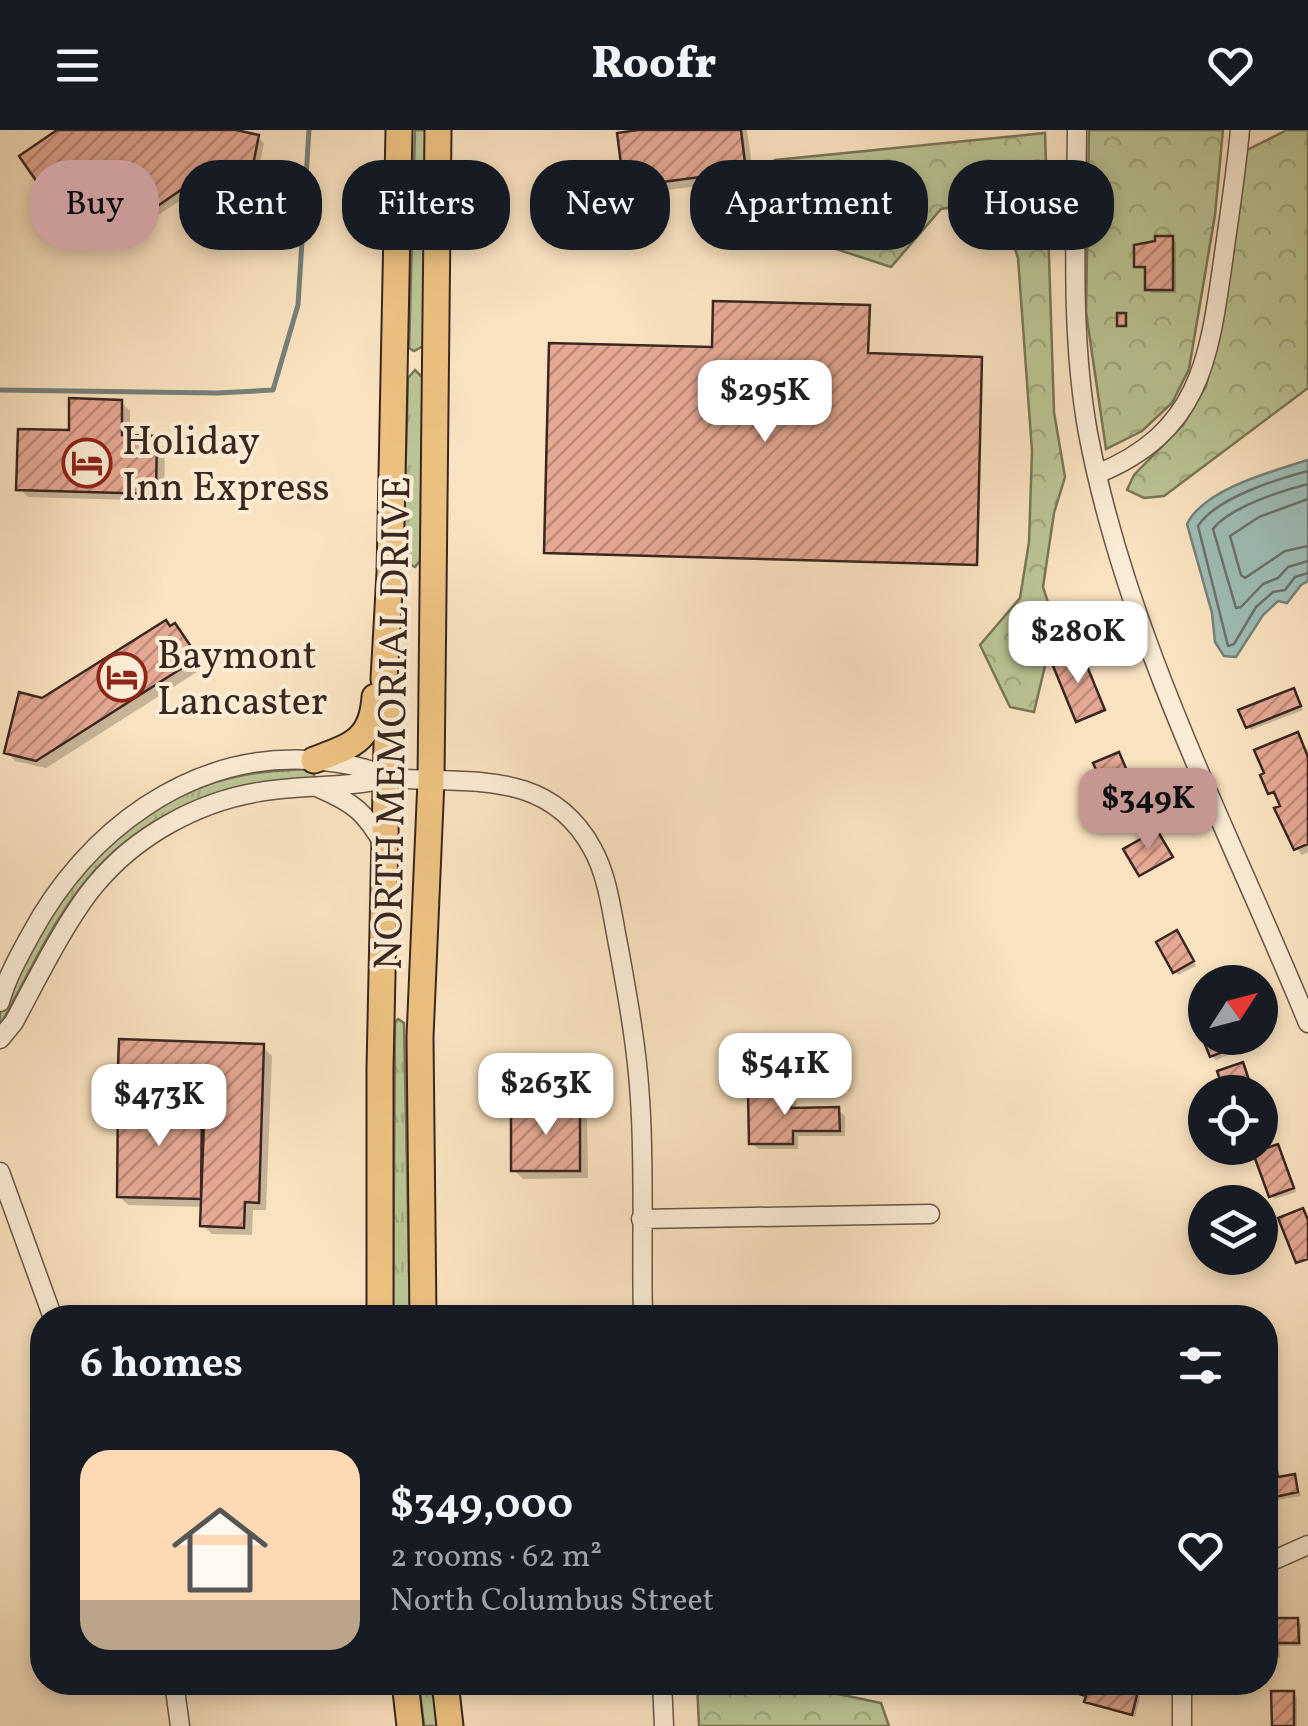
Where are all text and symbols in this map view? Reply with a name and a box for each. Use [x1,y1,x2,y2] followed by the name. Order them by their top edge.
[591,34,717,97] text: Roofr
[50,38,105,93] icon: menu
[1203,38,1258,93] icon: heart
[30,160,159,250] chip: Buy
[179,160,322,250] chip: Rent
[342,160,510,250] chip: Filters
[530,160,670,250] chip: New
[690,160,928,250] chip: Apartment
[948,160,1114,250] chip: House
[695,360,835,445] pin: $295K
[720,370,810,414] text: $295K
[122,416,330,518] place label: Holiday Inn Express
[61,437,113,489] hotel icon: Holiday Inn Express
[363,476,427,971] street label: NORTH MEMORIAL DRIVE
[1008,601,1148,686] pin: $280K
[1031,611,1125,655] text: $280K
[157,630,327,732] place label: Baymont Lancaster
[96,651,148,703] hotel icon: Baymont Lancaster
[1078,768,1218,853] pin: $349K
[1101,778,1195,822] text: $349K
[1188,965,1278,1055] north arrow
[1188,965,1278,1275] map controls
[715,1033,855,1118] pin: $541K
[741,1043,829,1087] text: $541K
[476,1053,616,1138] pin: $263K
[500,1063,592,1107] text: $263K
[89,1064,229,1149] pin: $473K
[113,1074,205,1118] text: $473K
[1188,1075,1278,1165] button: locate
[1188,1185,1278,1275] button: layers
[80,1336,243,1395] text: 6 homes
[1173,1338,1228,1393] icon: filters
[390,1477,573,1536] text: $349,000
[160,1490,280,1610] icon: home
[1173,1523,1228,1578] icon: heart
[390,1536,602,1580] text: 2 rooms · 62 m²
[390,1580,714,1624] text: North Columbus Street

